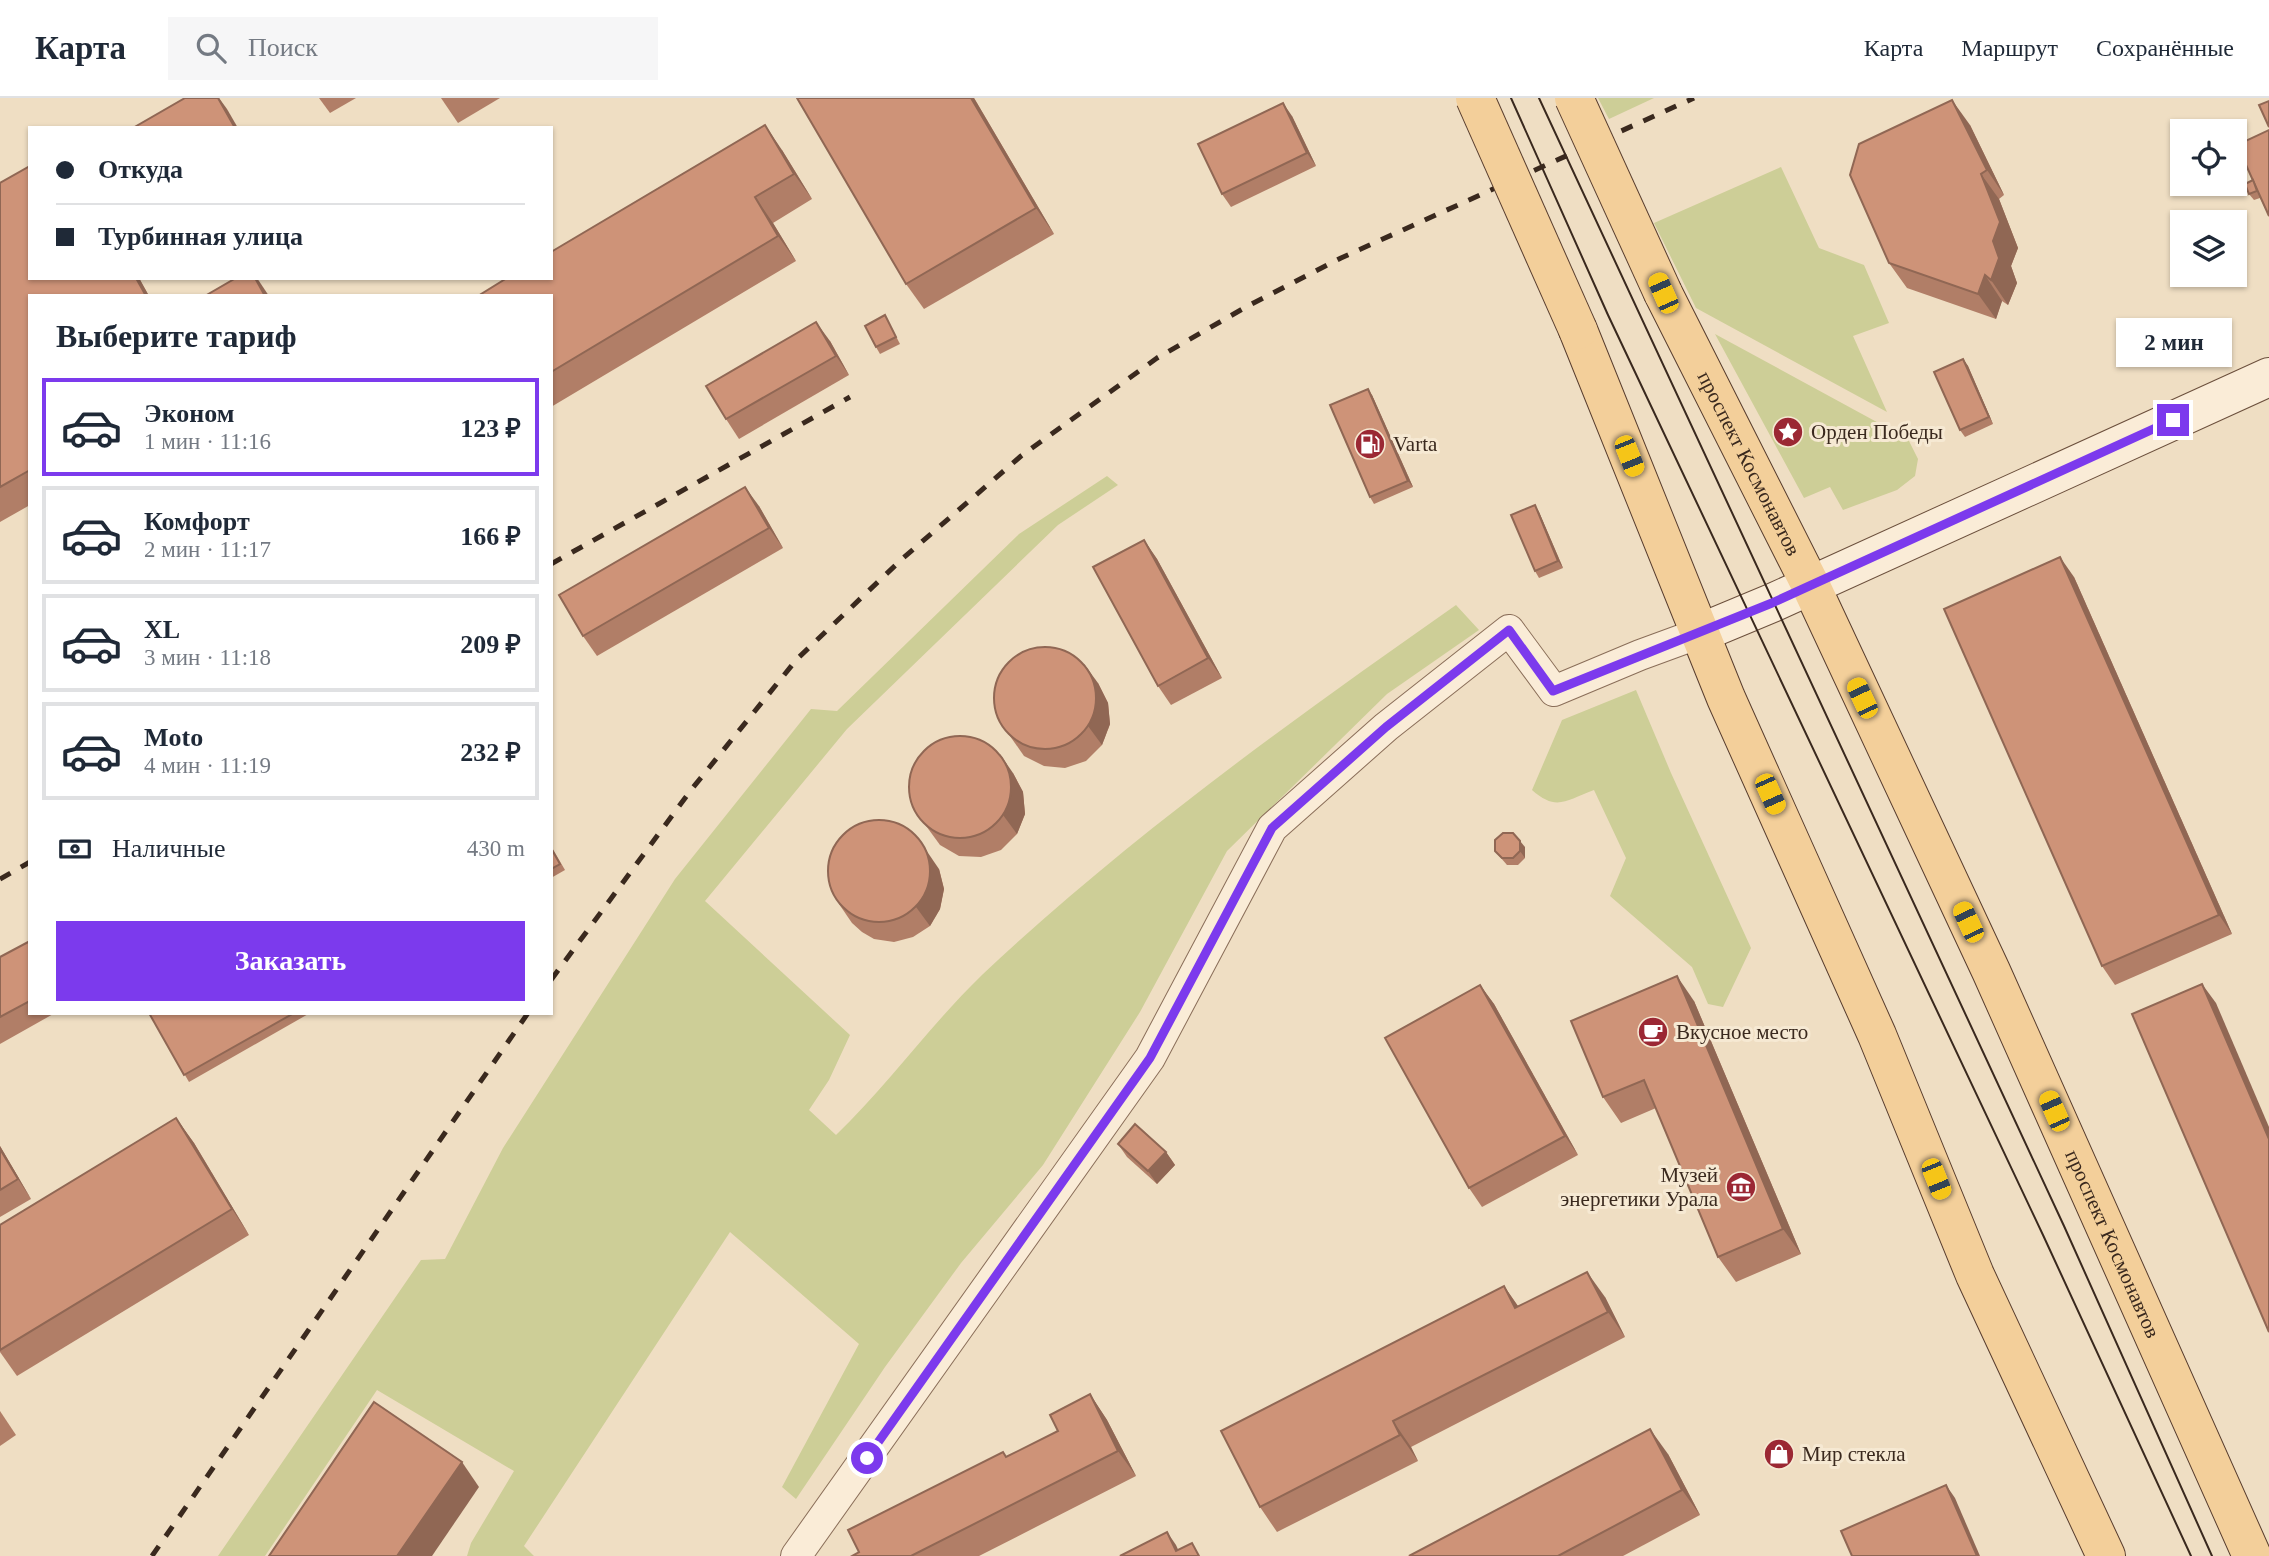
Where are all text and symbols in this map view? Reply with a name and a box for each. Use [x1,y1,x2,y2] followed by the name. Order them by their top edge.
[168,17,658,80] search box
[192,29,230,67] icon: search
[35,30,126,66] text: Карта
[248,33,318,62] text: Поиск
[1864,35,1923,61] text: Карта
[1961,35,2058,61] text: Маршрут
[2096,35,2234,61] text: Сохранённые
[2170,119,2247,287] map controls
[2170,119,2247,196] button: locate
[98,155,183,184] text: Откуда
[2170,210,2247,287] button: layers
[98,222,303,251] text: Турбинная улица
[1645,270,1682,316] car
[56,318,297,354] text: Выберите тариф
[2115,318,2231,368] callout: 2 мин
[2144,330,2204,355] text: 2 мин
[1693,367,1806,560] street label: проспект Космонавтов
[60,396,123,459] icon: car
[144,399,234,428] text: Эконом
[2157,404,2189,436] route end
[460,414,521,443] text: 123 ₽
[1771,415,1805,449] place icon: Орден Победы
[1811,420,1943,444] place label: Орден Победы
[1353,427,1387,461] fuel station icon: Varta
[144,429,271,454] text: 1 мин · 11:16
[1393,432,1438,456] place label: Varta
[1612,433,1647,479] car
[60,504,123,567] icon: car
[144,507,250,536] text: Комфорт
[460,522,521,551] text: 166 ₽
[144,537,271,562] text: 2 мин · 11:17
[60,612,123,675] icon: car
[144,615,180,644] text: XL
[460,630,521,659] text: 209 ₽
[144,645,271,670] text: 3 мин · 11:18
[1844,675,1881,721] car
[60,720,123,783] icon: car
[144,723,203,752] text: Moto
[460,738,521,767] text: 232 ₽
[144,753,271,778] text: 4 мин · 11:19
[1752,771,1789,817] car
[56,830,94,868] icon: cash
[112,834,225,863] text: Наличные
[467,836,525,861] text: 430 m
[1950,899,1987,945] car
[56,921,525,1001] button: Заказать
[1636,1015,1670,1049] cafe icon: Вкусное место
[1676,1020,1808,1044] place label: Вкусное место
[2036,1088,2073,1134] car
[2060,1146,2165,1342] street label: проспект Космонавтов
[1919,1156,1954,1202] car
[1560,1163,1719,1211] place label: Музей энергетики Урала
[1724,1170,1758,1204] museum icon: Музей энергетики Урала
[1762,1437,1796,1471] shop icon: Мир стекла
[851,1442,883,1474] route start
[1802,1442,1906,1466] place label: Мир стекла

